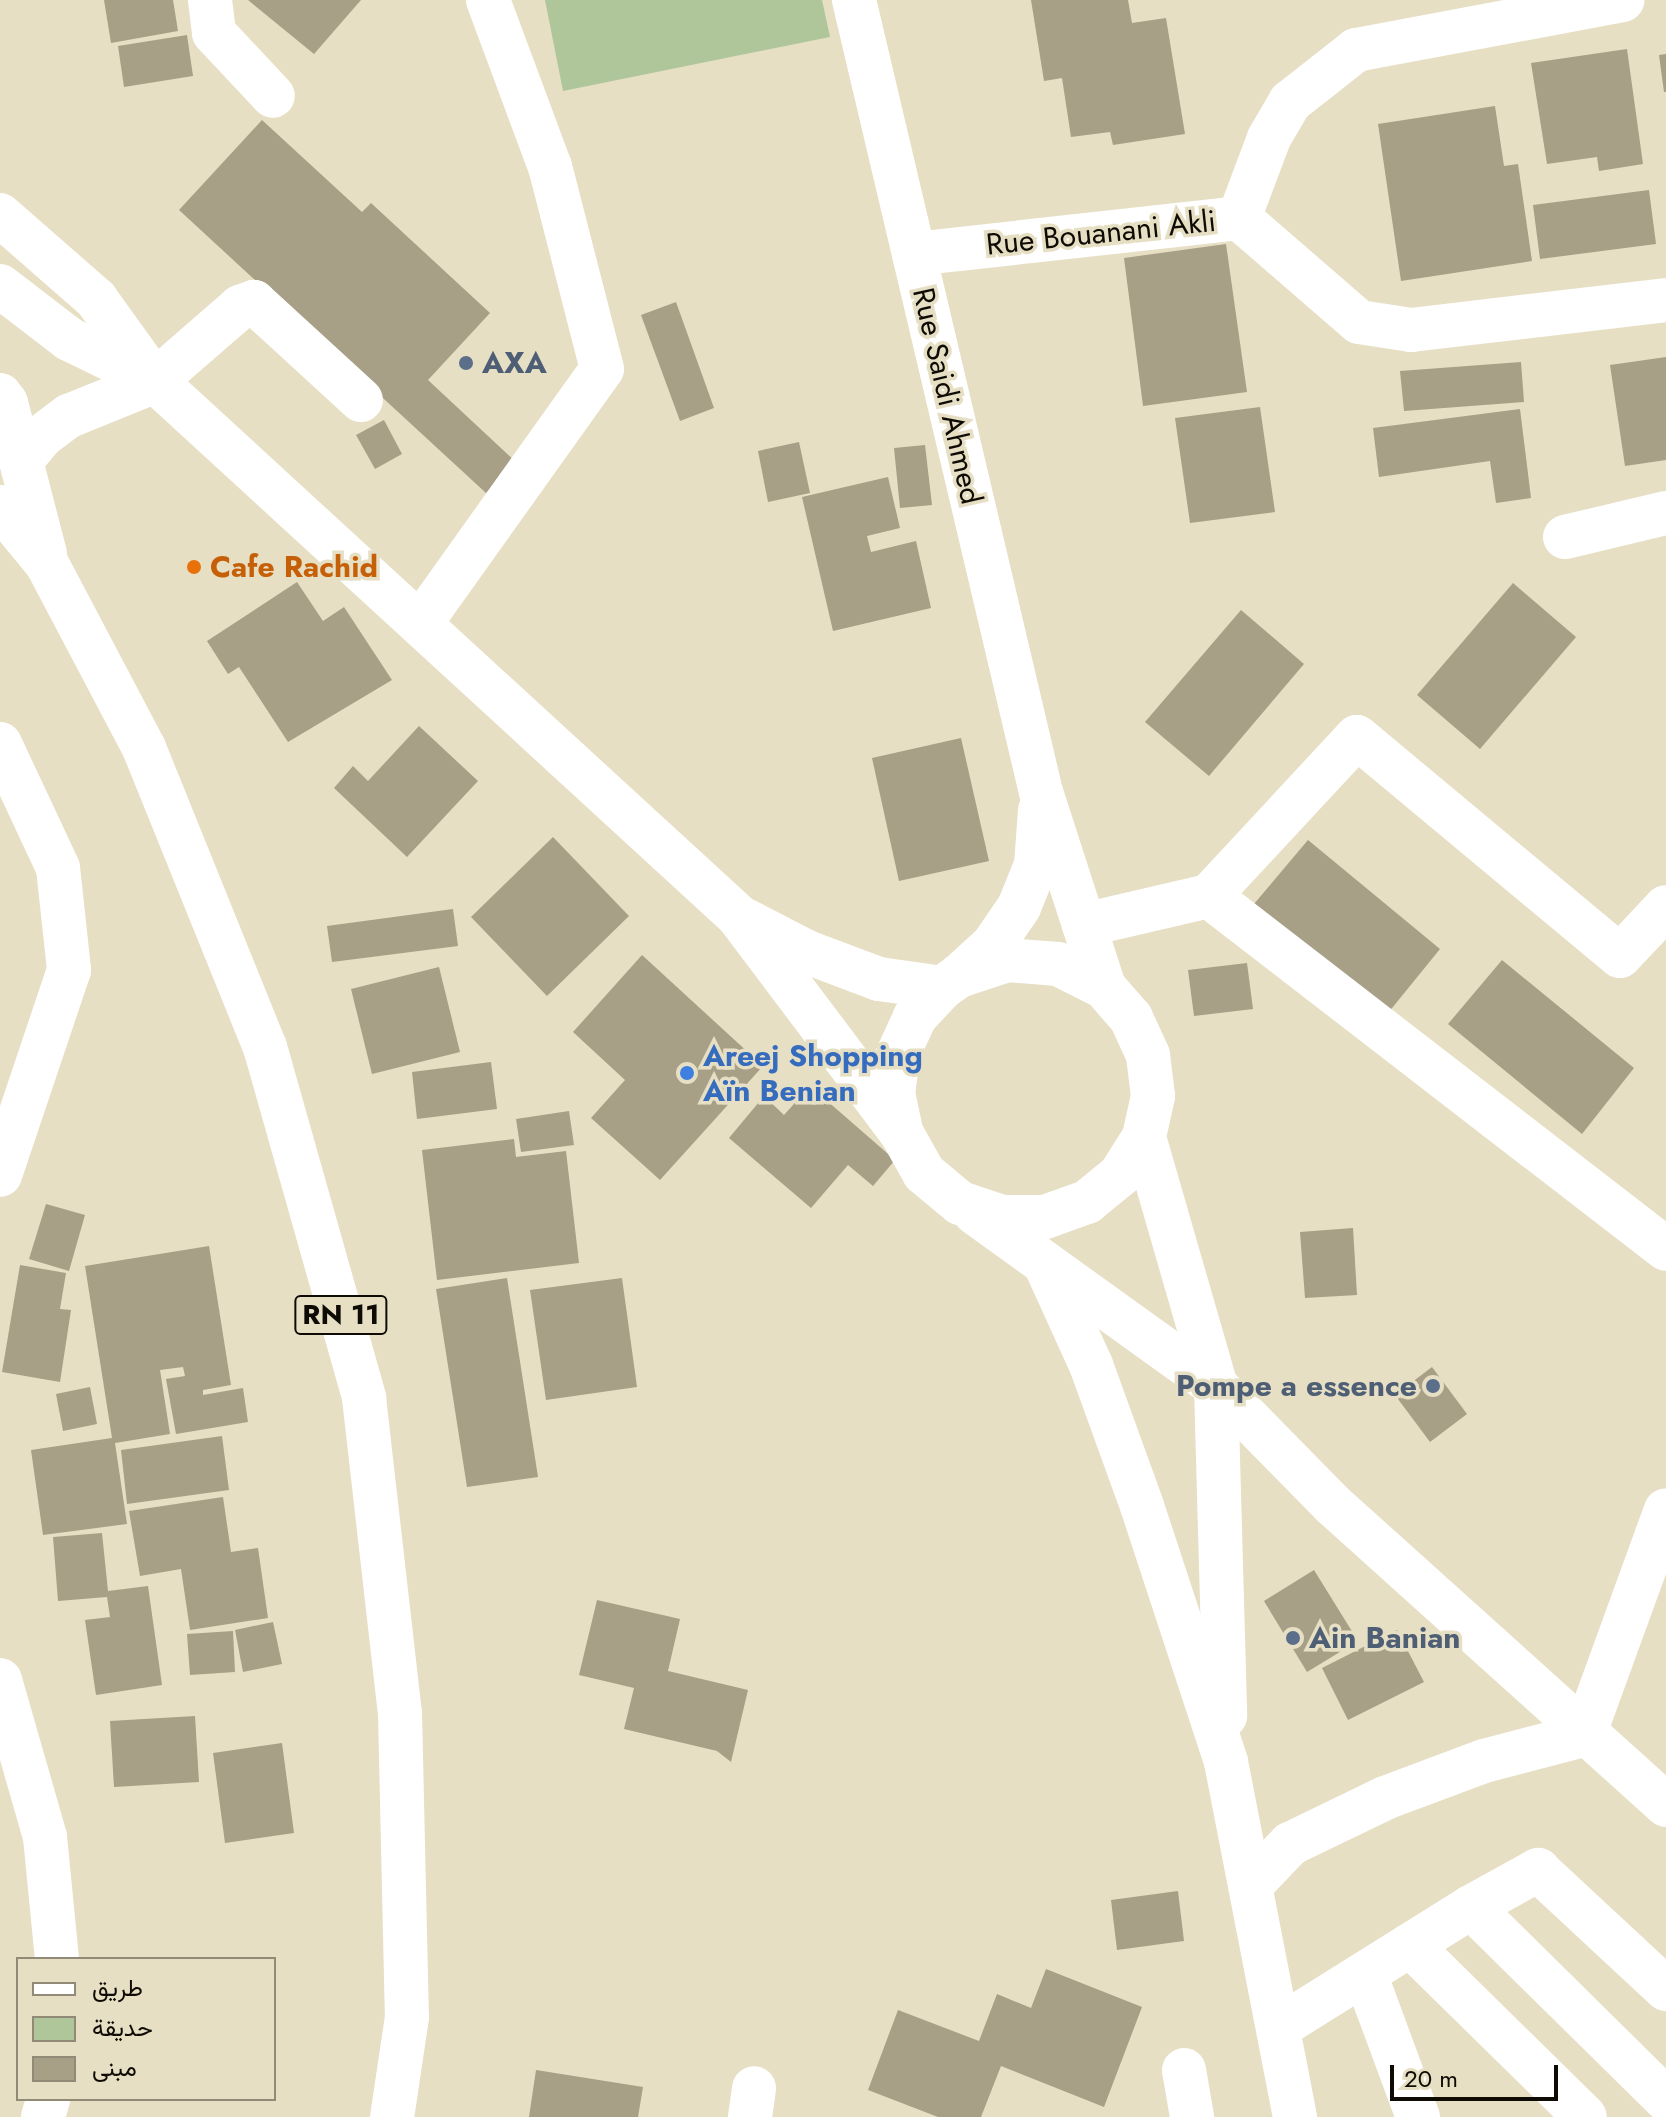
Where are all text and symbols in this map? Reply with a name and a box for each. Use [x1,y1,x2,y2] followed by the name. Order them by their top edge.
[984,203,1218,263] street label: Rue Bouanani Akli
[905,284,989,508] street label: Rue Saidi Ahmed
[482,345,547,381] place label: AXA
[457,354,475,372] marker: AXA
[210,549,378,585] place label: Cafe Rachid
[185,558,203,576] marker: Cafe Rachid
[703,1038,923,1108] place label: Areej Shopping Aïn Benian
[678,1064,696,1082] marker: Areej Shopping Aïn Benian
[293,1291,389,1339] road number: RN 11
[1176,1368,1417,1404] place label: Pompe a essence
[1424,1377,1442,1395] marker: Pompe a essence
[1309,1620,1461,1656] place label: Ain Banian
[1284,1629,1302,1647] marker: Ain Banian
[16,1957,276,2101] legend
[92,1970,143,2005] text: طريق
[92,2010,153,2045] text: حديقة
[1394,2049,1562,2099] scale bar
[92,2050,137,2085] text: مبنى
[1404,2061,1458,2096] text: 20 m

